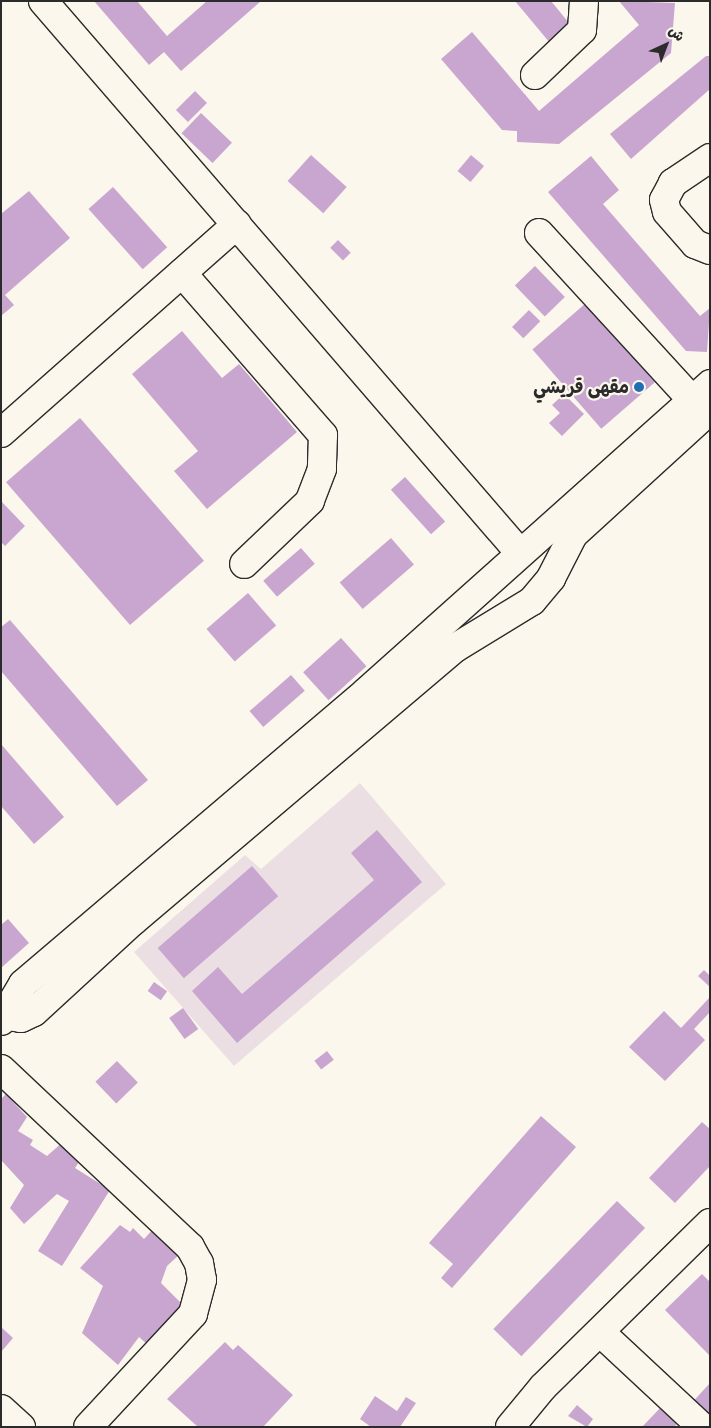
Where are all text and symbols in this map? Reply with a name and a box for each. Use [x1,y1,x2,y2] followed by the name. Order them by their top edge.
[641,20,691,70] north arrow
[665,22,688,45] text: ش
[533,376,629,398] place label: مقهى قريشي
[633,381,645,393] marker: مقهى قريشي

